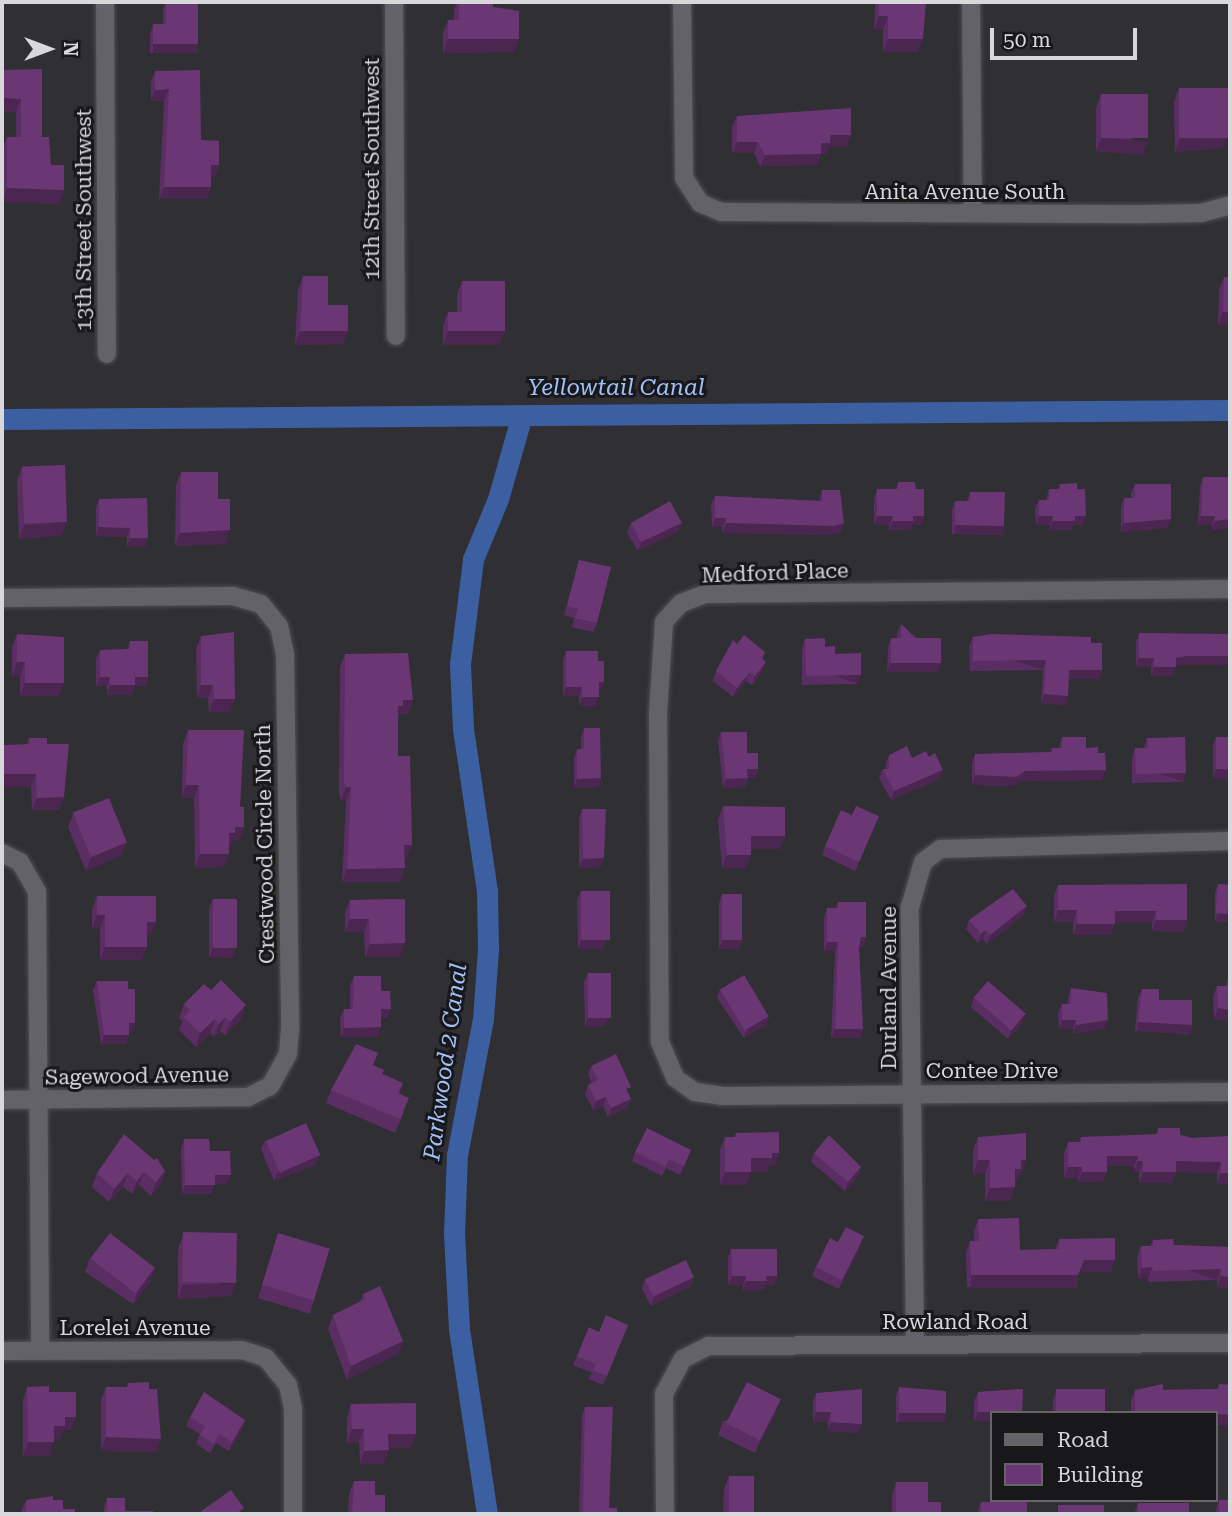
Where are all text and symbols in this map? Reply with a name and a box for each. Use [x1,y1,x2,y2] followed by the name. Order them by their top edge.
[14,14,84,84] north arrow
[994,14,1141,58] scale bar
[1003,28,1051,52] text: 50 m
[59,42,82,56] text: N
[359,58,385,280] street label: 12th Street Southwest
[71,109,97,331] street label: 13th Street Southwest
[865,179,1065,205] street label: Anita Avenue South
[527,374,705,402] water label: Yellowtail Canal
[701,558,849,588] street label: Medford Place
[250,724,280,964] street label: Crestwood Circle North
[876,906,902,1070] street label: Durland Avenue
[419,962,473,1162] water label: Parkwood 2 Canal
[926,1058,1058,1084] street label: Contee Drive
[45,1062,229,1090] street label: Sagewood Avenue
[882,1309,1028,1335] street label: Rowland Road
[59,1315,211,1341] street label: Lorelei Avenue
[990,1411,1218,1502] legend
[1057,1428,1109,1452] text: Road
[1057,1463,1143,1487] text: Building

